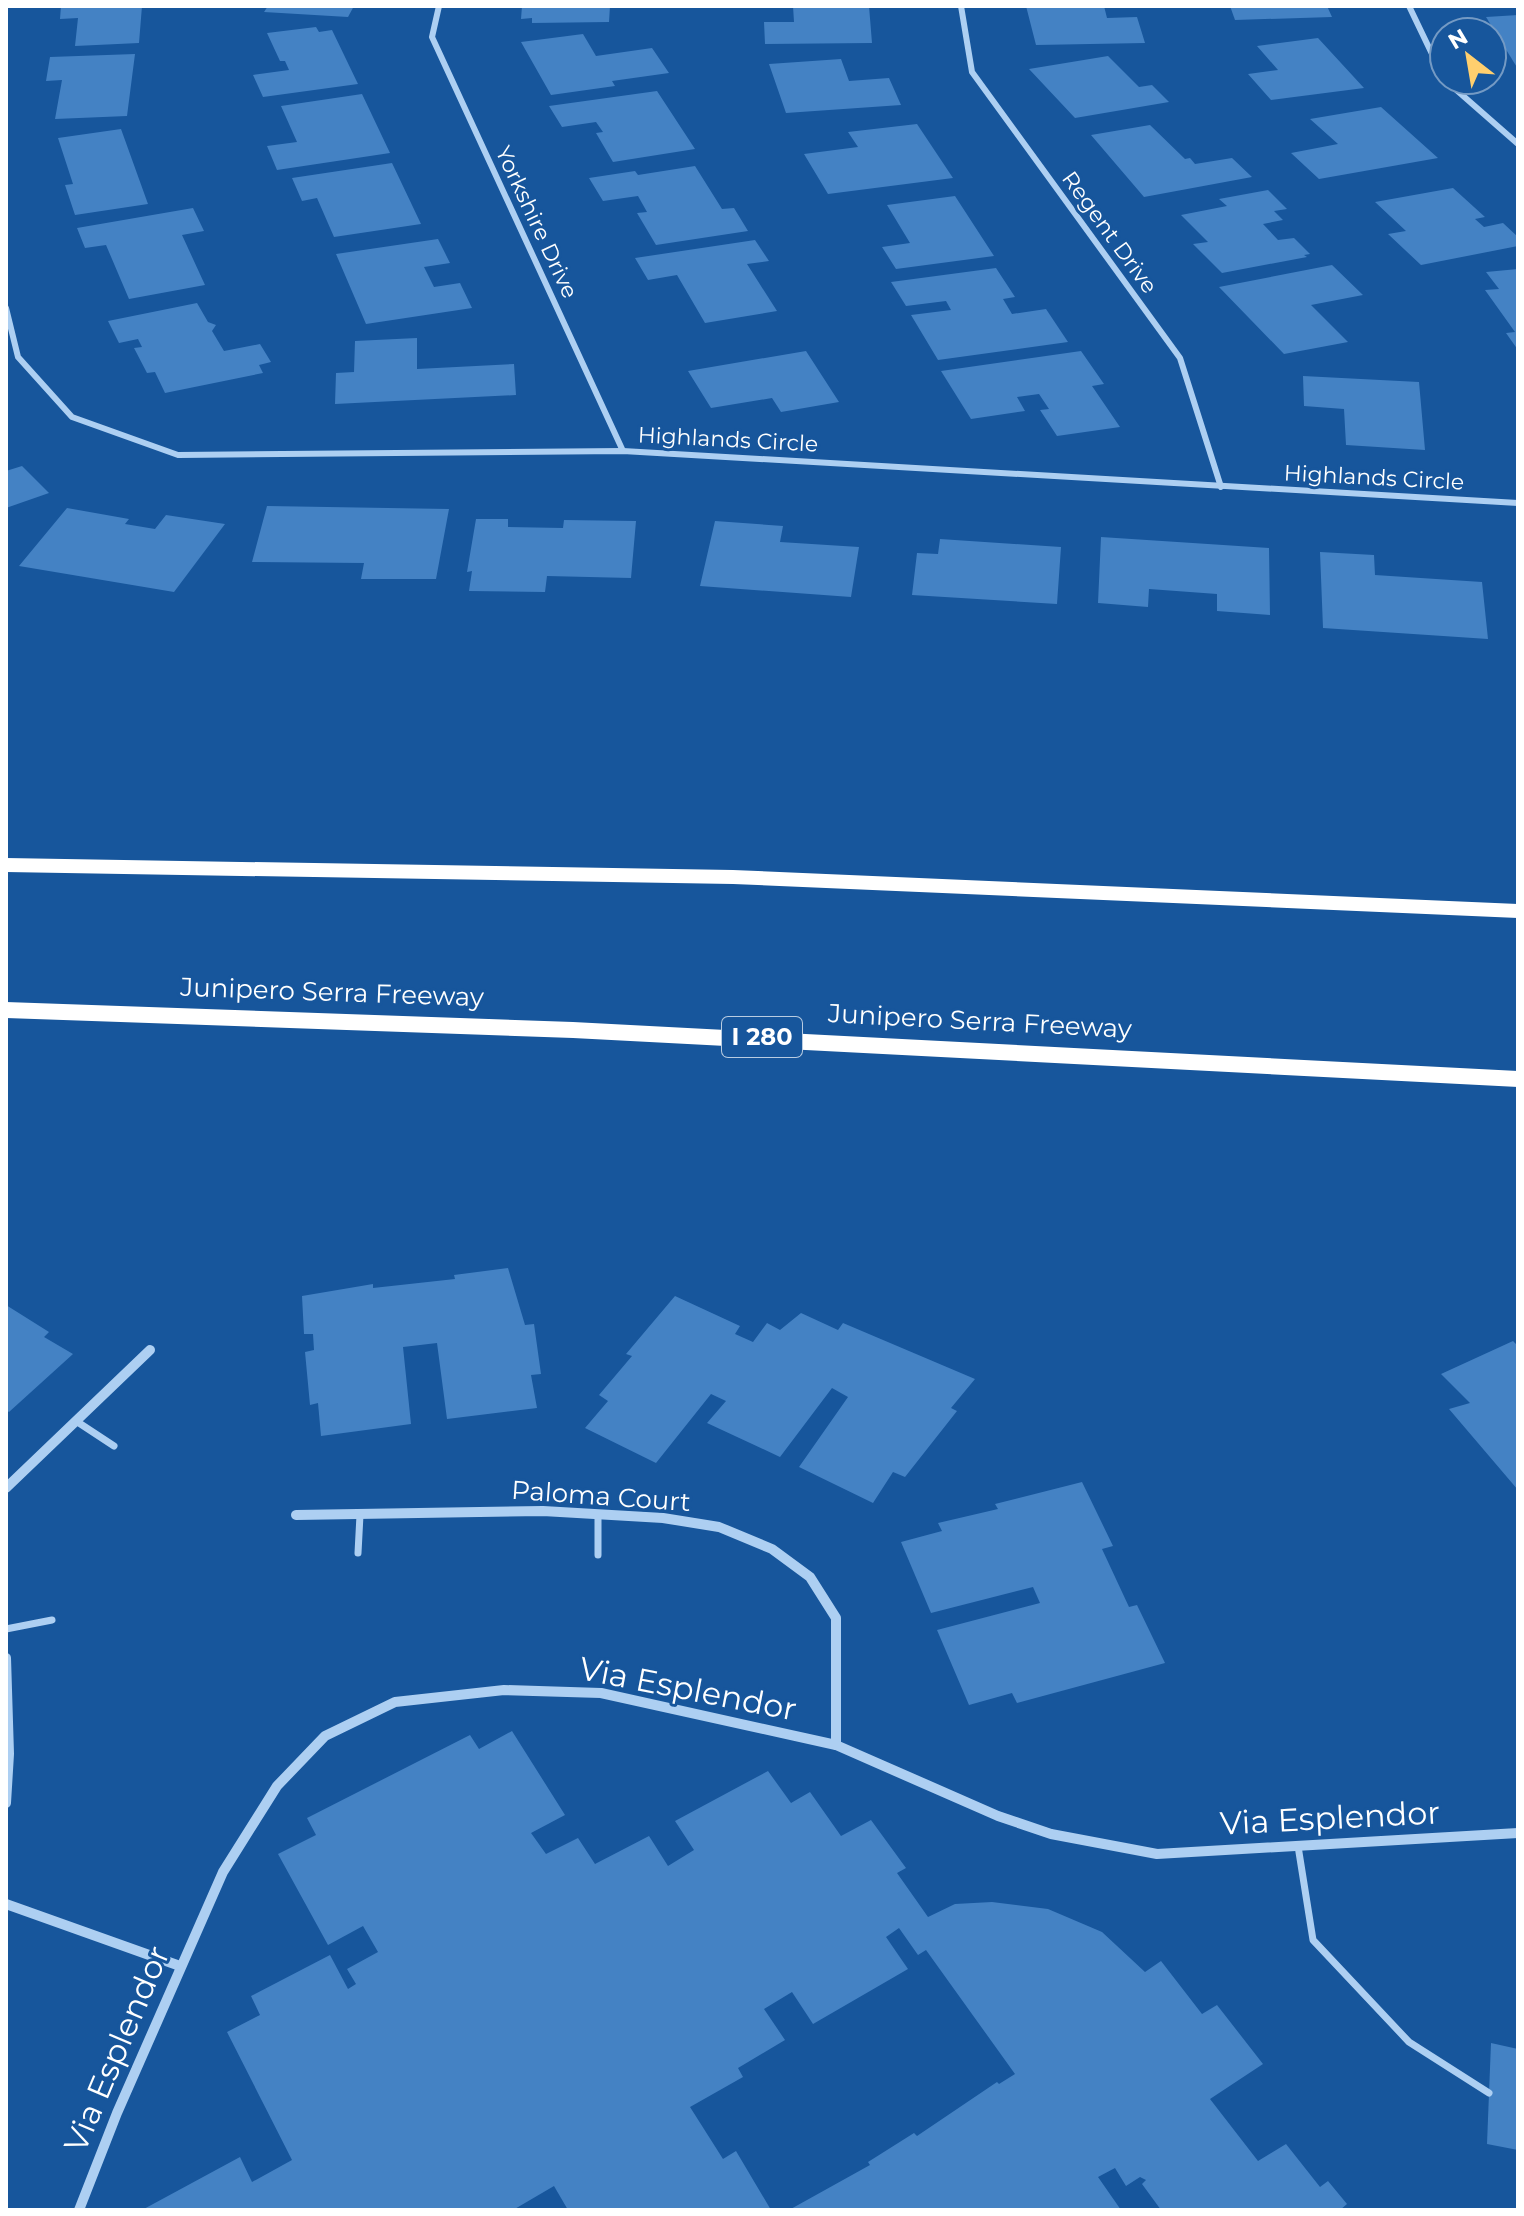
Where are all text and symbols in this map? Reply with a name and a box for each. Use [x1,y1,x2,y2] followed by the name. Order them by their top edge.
[1428,16,1508,96] north arrow
[1443,23,1473,55] text: N
[490,142,584,303] street label: Yorkshire Drive
[1056,166,1163,299] street label: Regent Drive
[637,421,819,458] street label: Highlands Circle
[1283,459,1465,496] street label: Highlands Circle
[179,971,485,1013] street label: Junipero Serra Freeway
[826,997,1133,1045] street label: Junipero Serra Freeway
[722,1017,802,1057] road number: I 280
[510,1474,692,1518] street label: Paloma Court
[576,1648,800,1729] street label: Via Esplendor
[1219,1792,1441,1843] street label: Via Esplendor
[56,1940,178,2158] street label: Via Esplendor

